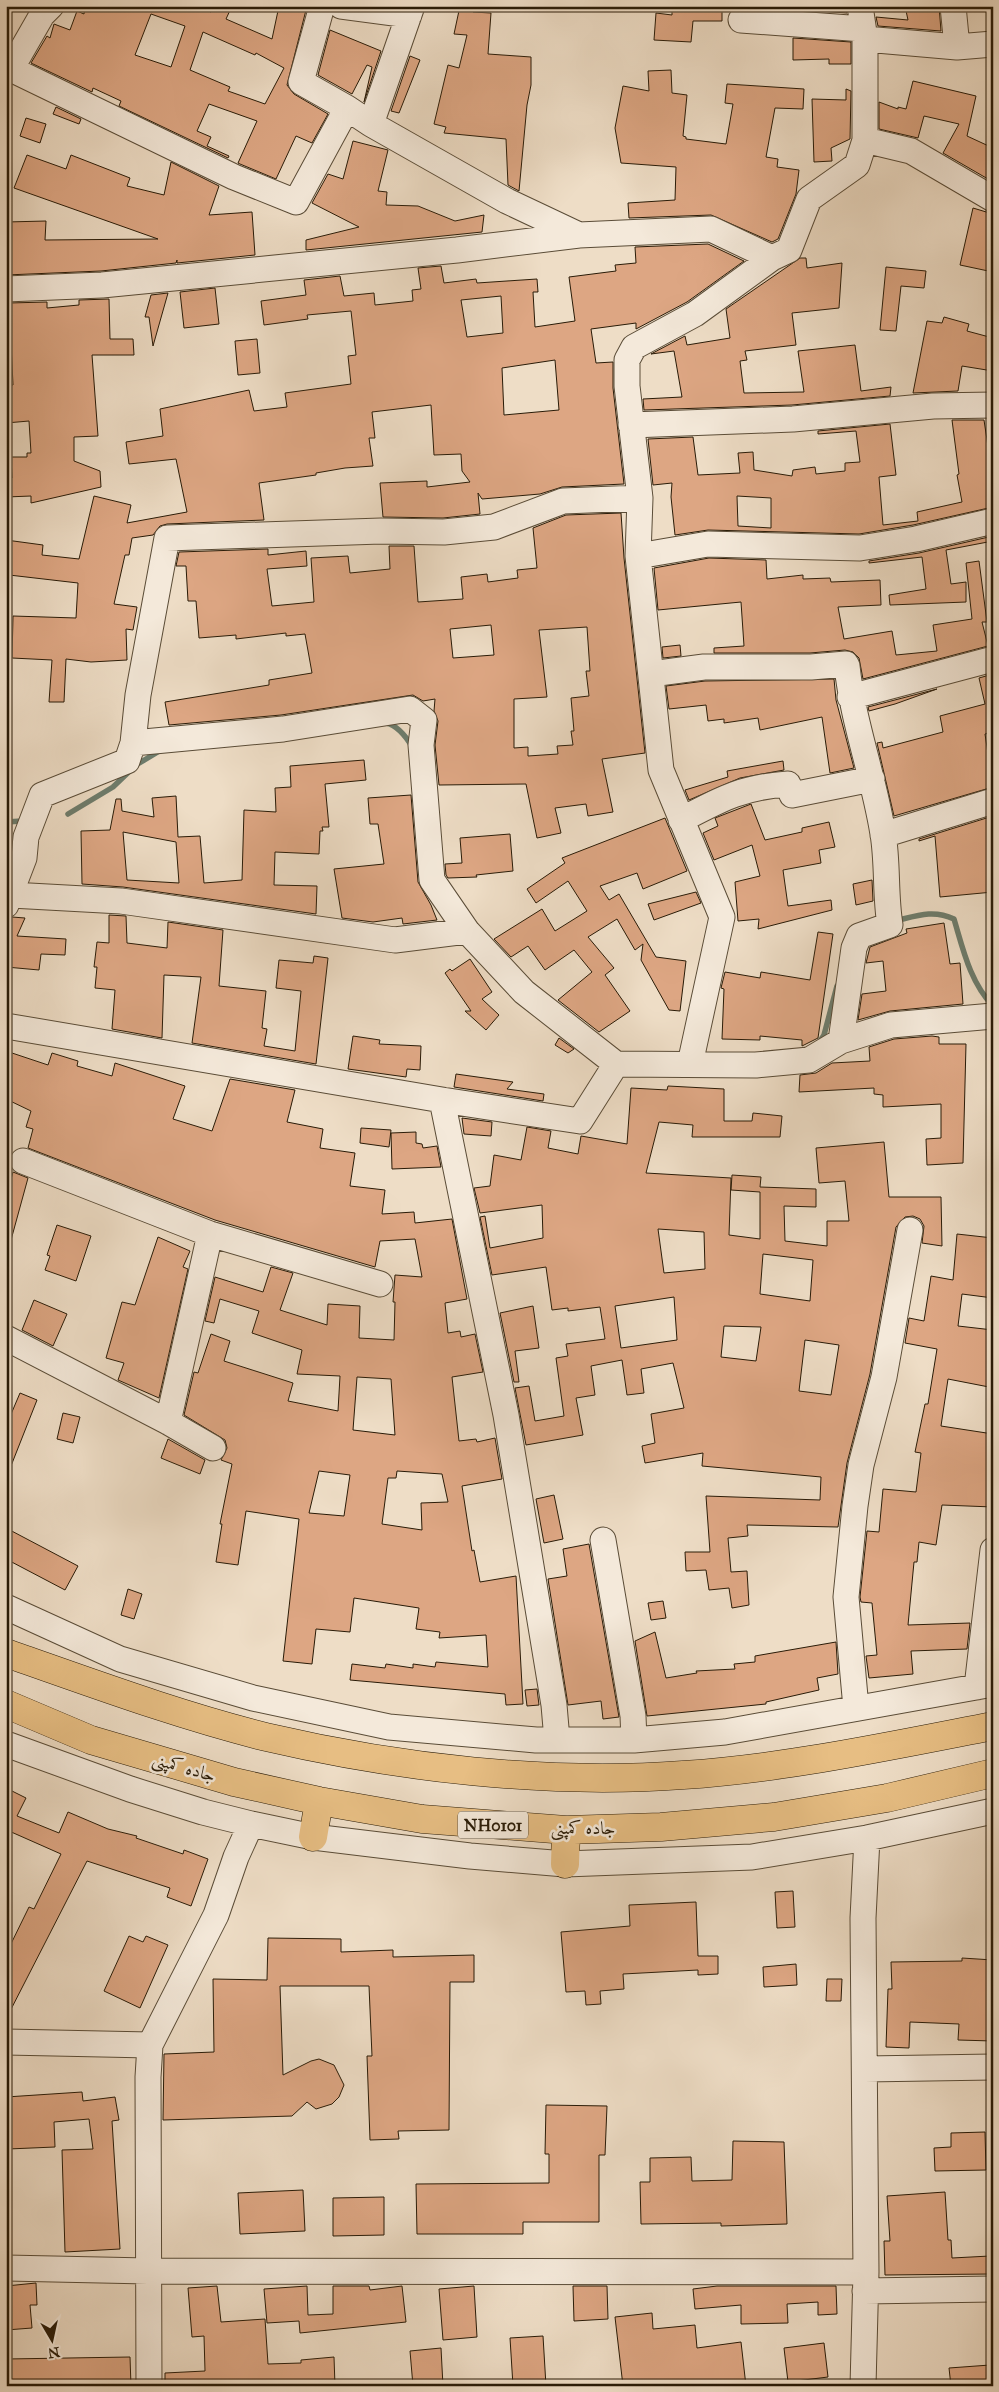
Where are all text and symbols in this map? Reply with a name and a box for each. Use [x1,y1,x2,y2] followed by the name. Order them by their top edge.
[149,1747,218,1788] street label: جاده کمپنی
[458,1812,528,1838] road number: NH0101
[551,1817,615,1841] street label: جاده کمپنی
[28,2314,78,2364] north arrow
[47,2343,61,2362] text: N

